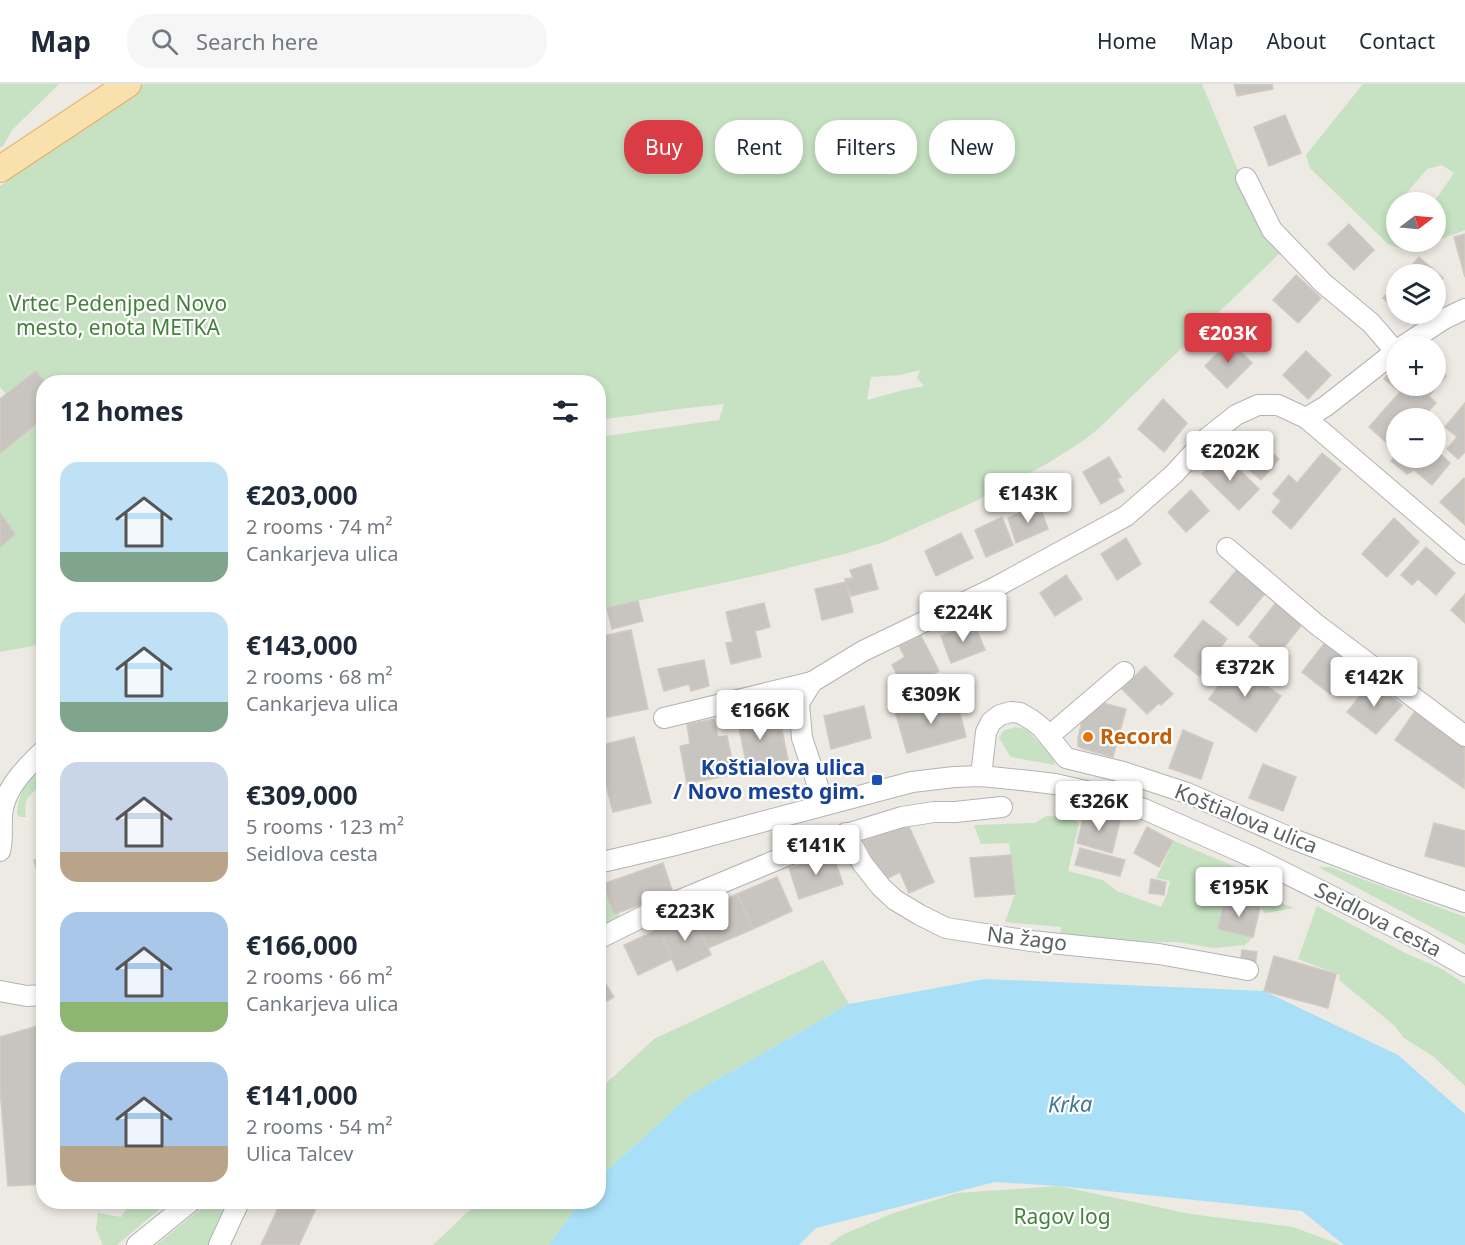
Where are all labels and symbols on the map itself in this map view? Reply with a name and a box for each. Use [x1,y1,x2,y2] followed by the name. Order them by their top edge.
[1386,192,1446,252] north arrow
[9,289,227,341] park label: Vrtec Pedenjped Novo mesto, enota METKA
[1186,313,1270,364] pin: €203K
[1188,431,1272,482] pin: €202K
[986,473,1070,524] pin: €143K
[921,592,1005,643] pin: €224K
[1203,647,1287,698] pin: €372K
[1332,657,1416,708] pin: €142K
[889,674,973,725] pin: €309K
[718,690,802,741] pin: €166K
[1100,722,1173,750] place label: Record
[1081,730,1095,744] marker: Record
[673,753,865,805] place label: Koštialova ulica / Novo mesto gim.
[870,773,884,787] marker: Koštialova ulica / Novo mesto gim.
[1171,777,1322,859] street label: Koštialova ulica
[1057,781,1141,832] pin: €326K
[774,825,858,876] pin: €141K
[1197,867,1281,918] pin: €195K
[1310,875,1447,963] street label: Seidlova cesta
[643,891,727,942] pin: €223K
[985,919,1069,957] street label: Na žago
[1047,1088,1093,1118] water label: Krka
[1013,1202,1111,1230] park label: Ragov log

